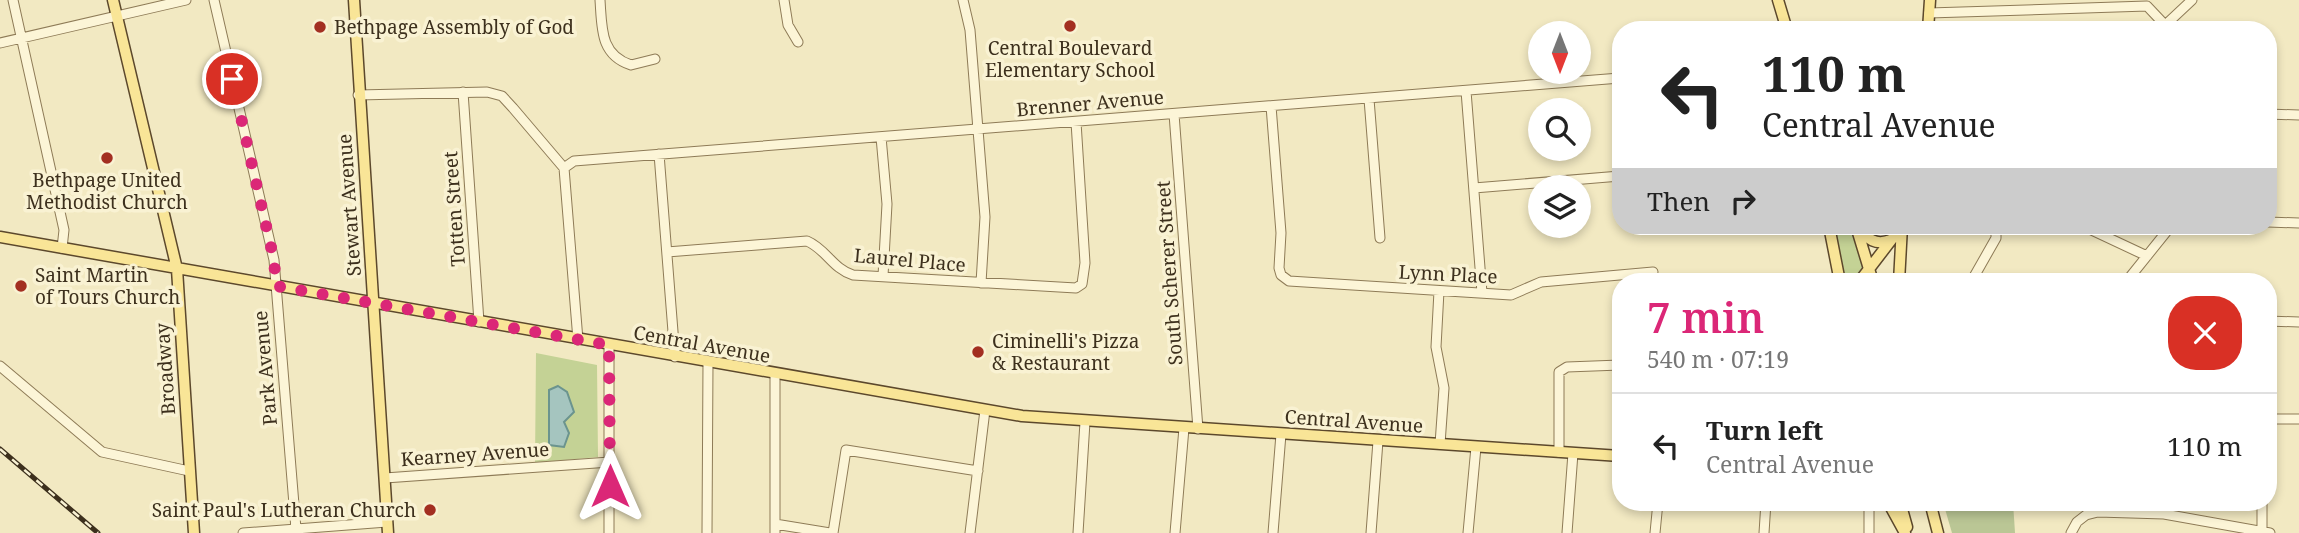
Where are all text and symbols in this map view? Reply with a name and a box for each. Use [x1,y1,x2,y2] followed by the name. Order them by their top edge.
[334,14,574,40] place label: Bethpage Assembly of God
[1062,18,1078,34] marker: Central Boulevard Elementary School
[312,19,328,35] marker: Bethpage Assembly of God
[1528,21,1591,84] north arrow
[1528,21,1591,238] map controls
[985,35,1155,83] place label: Central Boulevard Elementary School
[1762,40,1906,106] text: 110 m
[202,49,262,109] pin
[1647,49,1738,140] icon: left
[213,60,251,98] icon: arrive
[1015,84,1165,122] street label: Brenner Avenue
[1528,98,1591,161] button: search
[1762,103,1996,146] text: Central Avenue
[331,133,367,277] street label: Stewart Avenue
[99,150,115,166] marker: Bethpage United Methodist Church
[437,150,471,267] street label: Totten Street
[26,167,188,215] place label: Bethpage United Methodist Church
[1528,175,1591,238] button: layers
[1150,180,1188,366] street label: South Scherer Street
[1724,182,1762,220] icon: right
[1647,183,1710,219] text: Then
[853,242,967,278] street label: Laurel Place
[1398,258,1498,290] street label: Lynn Place
[35,262,180,310] place label: Saint Martin of Tours Church
[13,278,29,294] marker: Saint Martin of Tours Church
[1647,288,1764,345] text: 7 min
[2168,296,2242,370] button: close
[247,310,283,426] street label: Park Avenue
[631,319,773,369] street label: Central Avenue
[149,322,181,416] street label: Broadway
[992,328,1139,376] place label: Ciminelli's Pizza & Restaurant
[1647,343,1789,375] text: 540 m · 07:19
[970,344,986,360] marker: Ciminelli's Pizza & Restaurant
[1284,403,1424,439] street label: Central Avenue
[1706,412,1823,448] text: Turn left
[1647,427,1685,465] icon: left
[2167,428,2242,464] text: 110 m
[400,436,550,472] street label: Kearney Avenue
[1706,448,1874,480] text: Central Avenue
[573,449,647,523] position arrow
[152,497,416,523] place label: Saint Paul's Lutheran Church
[422,502,438,518] marker: Saint Paul's Lutheran Church

